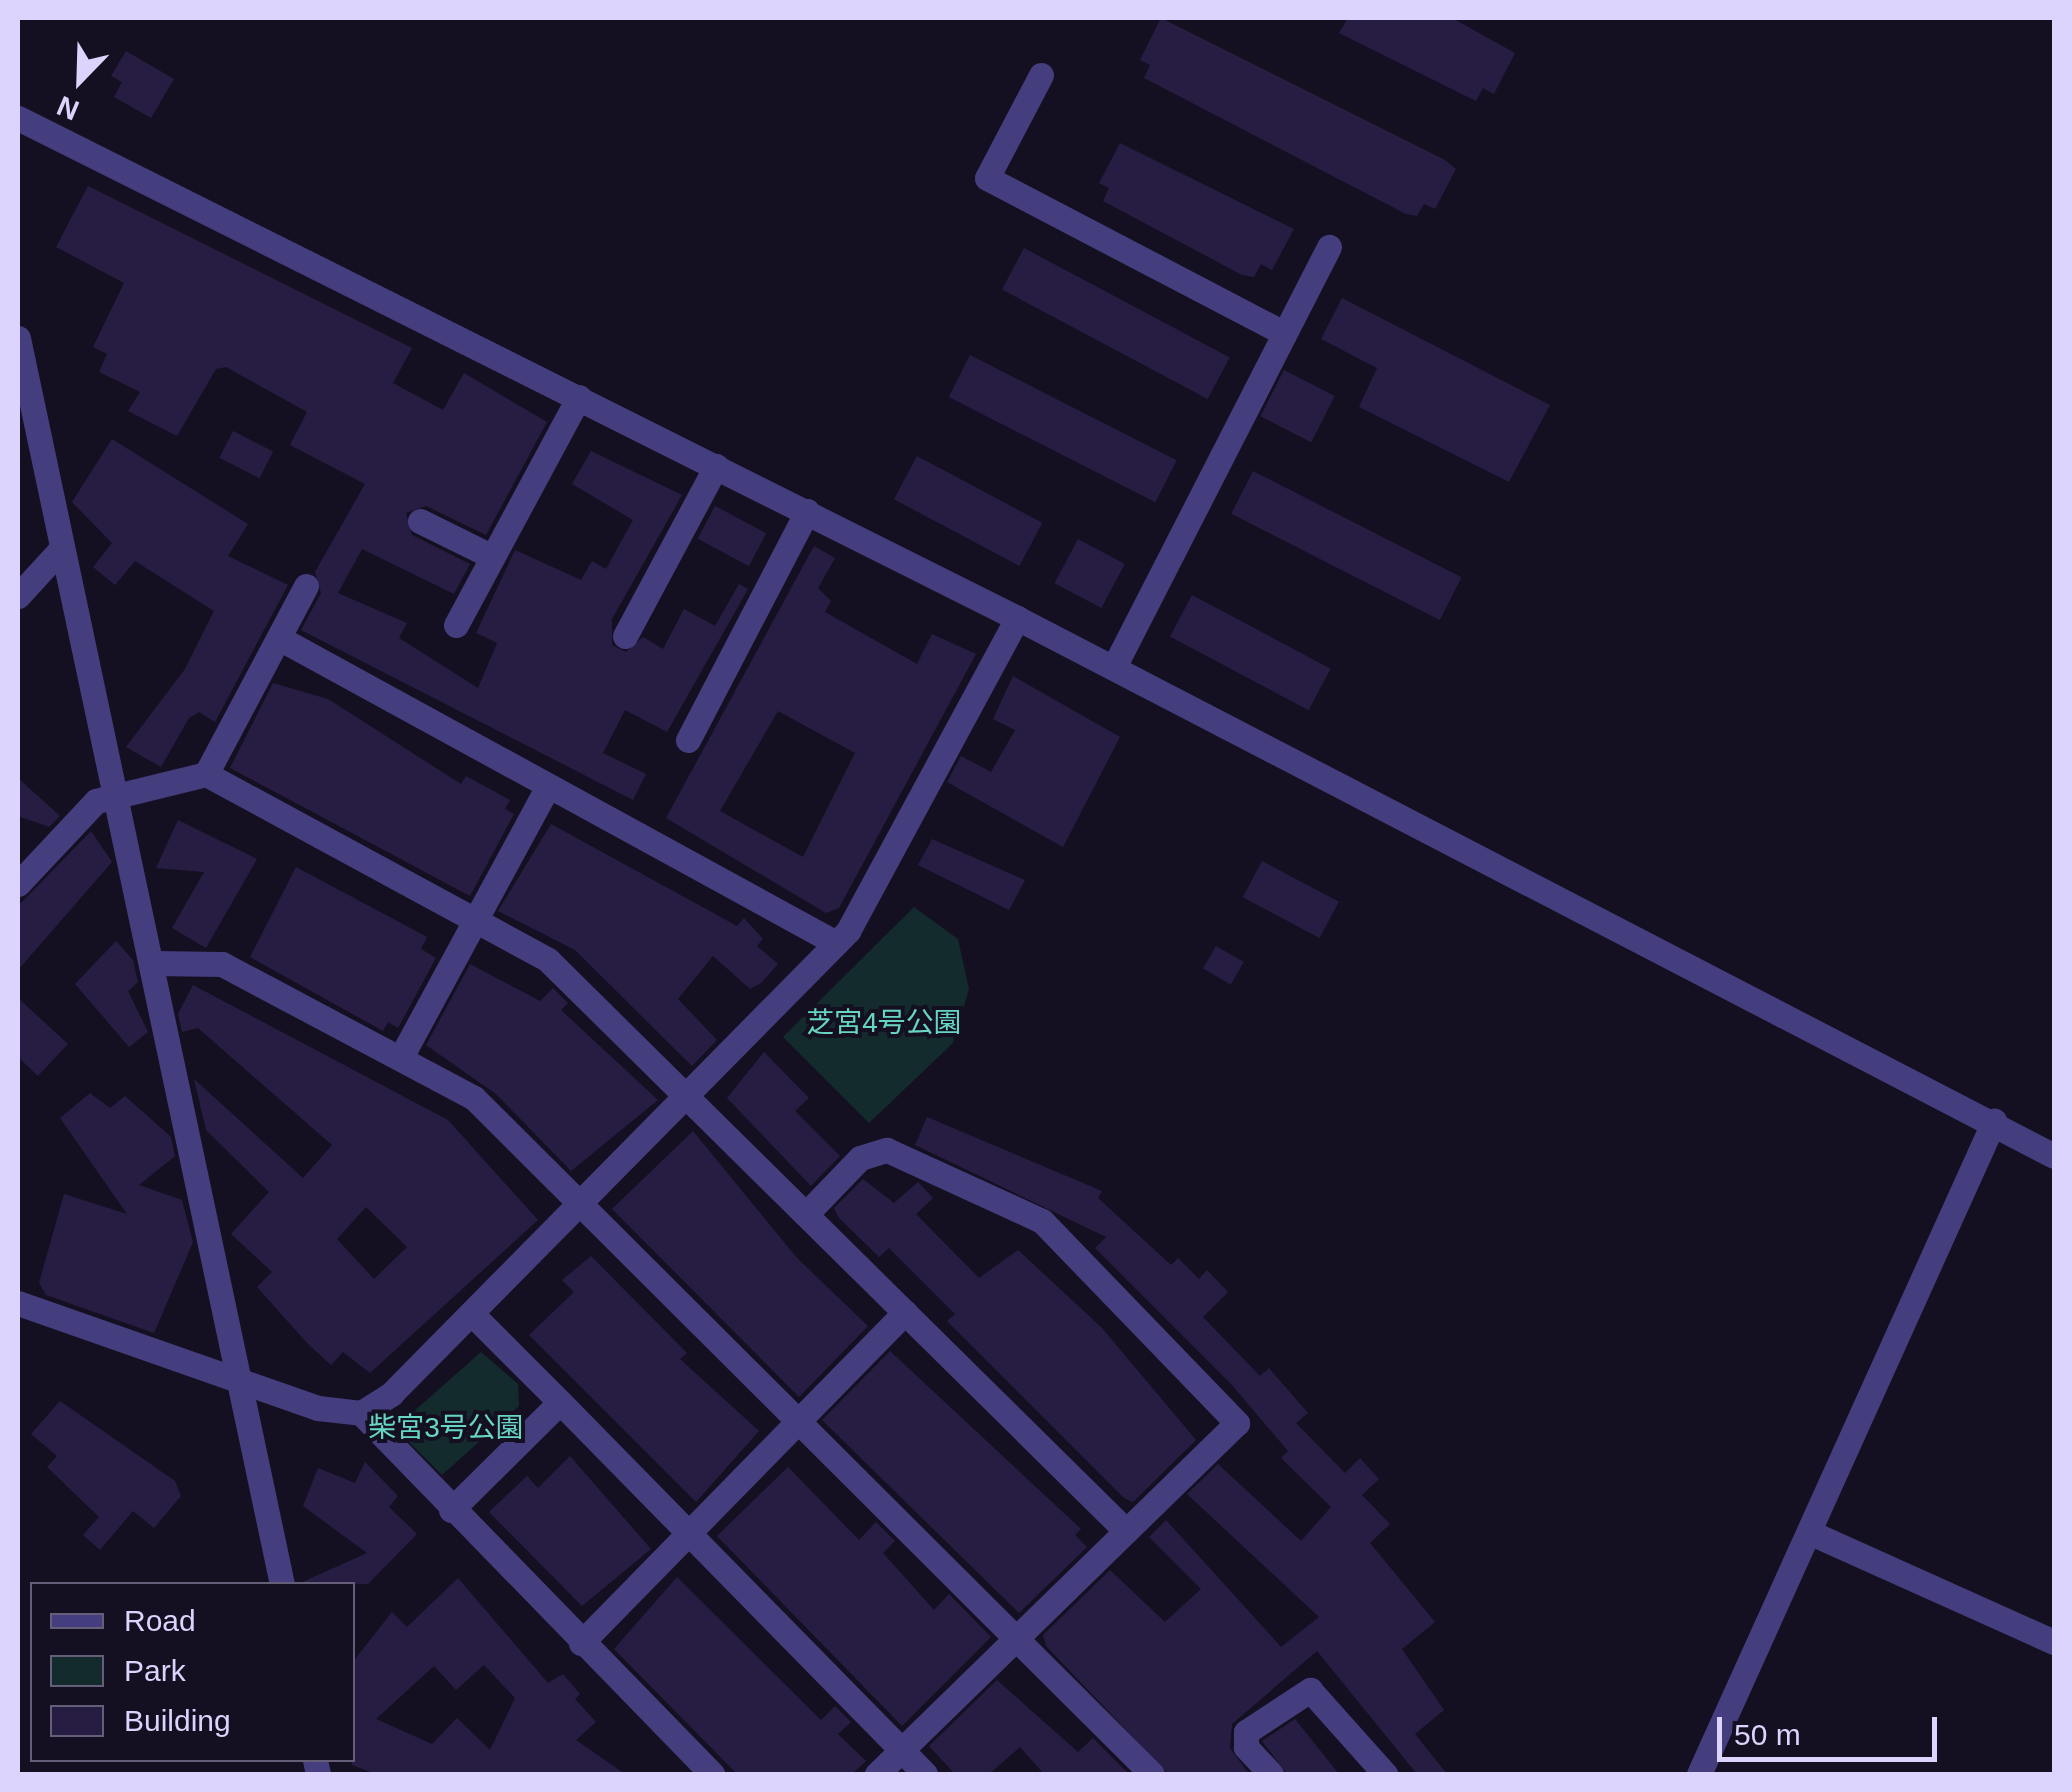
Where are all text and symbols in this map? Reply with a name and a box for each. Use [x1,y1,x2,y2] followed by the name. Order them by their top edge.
[30,30,130,130] north arrow
[53,90,83,126] text: N
[806,1006,962,1040] park label: 芝宮4号公園
[368,1411,524,1445] park label: 柴宮3号公園
[30,1582,355,1762] legend
[124,1604,196,1637] text: Road
[124,1654,186,1687] text: Park
[1722,1697,1942,1759] scale bar
[124,1704,231,1737] text: Building
[1734,1718,1801,1751] text: 50 m

